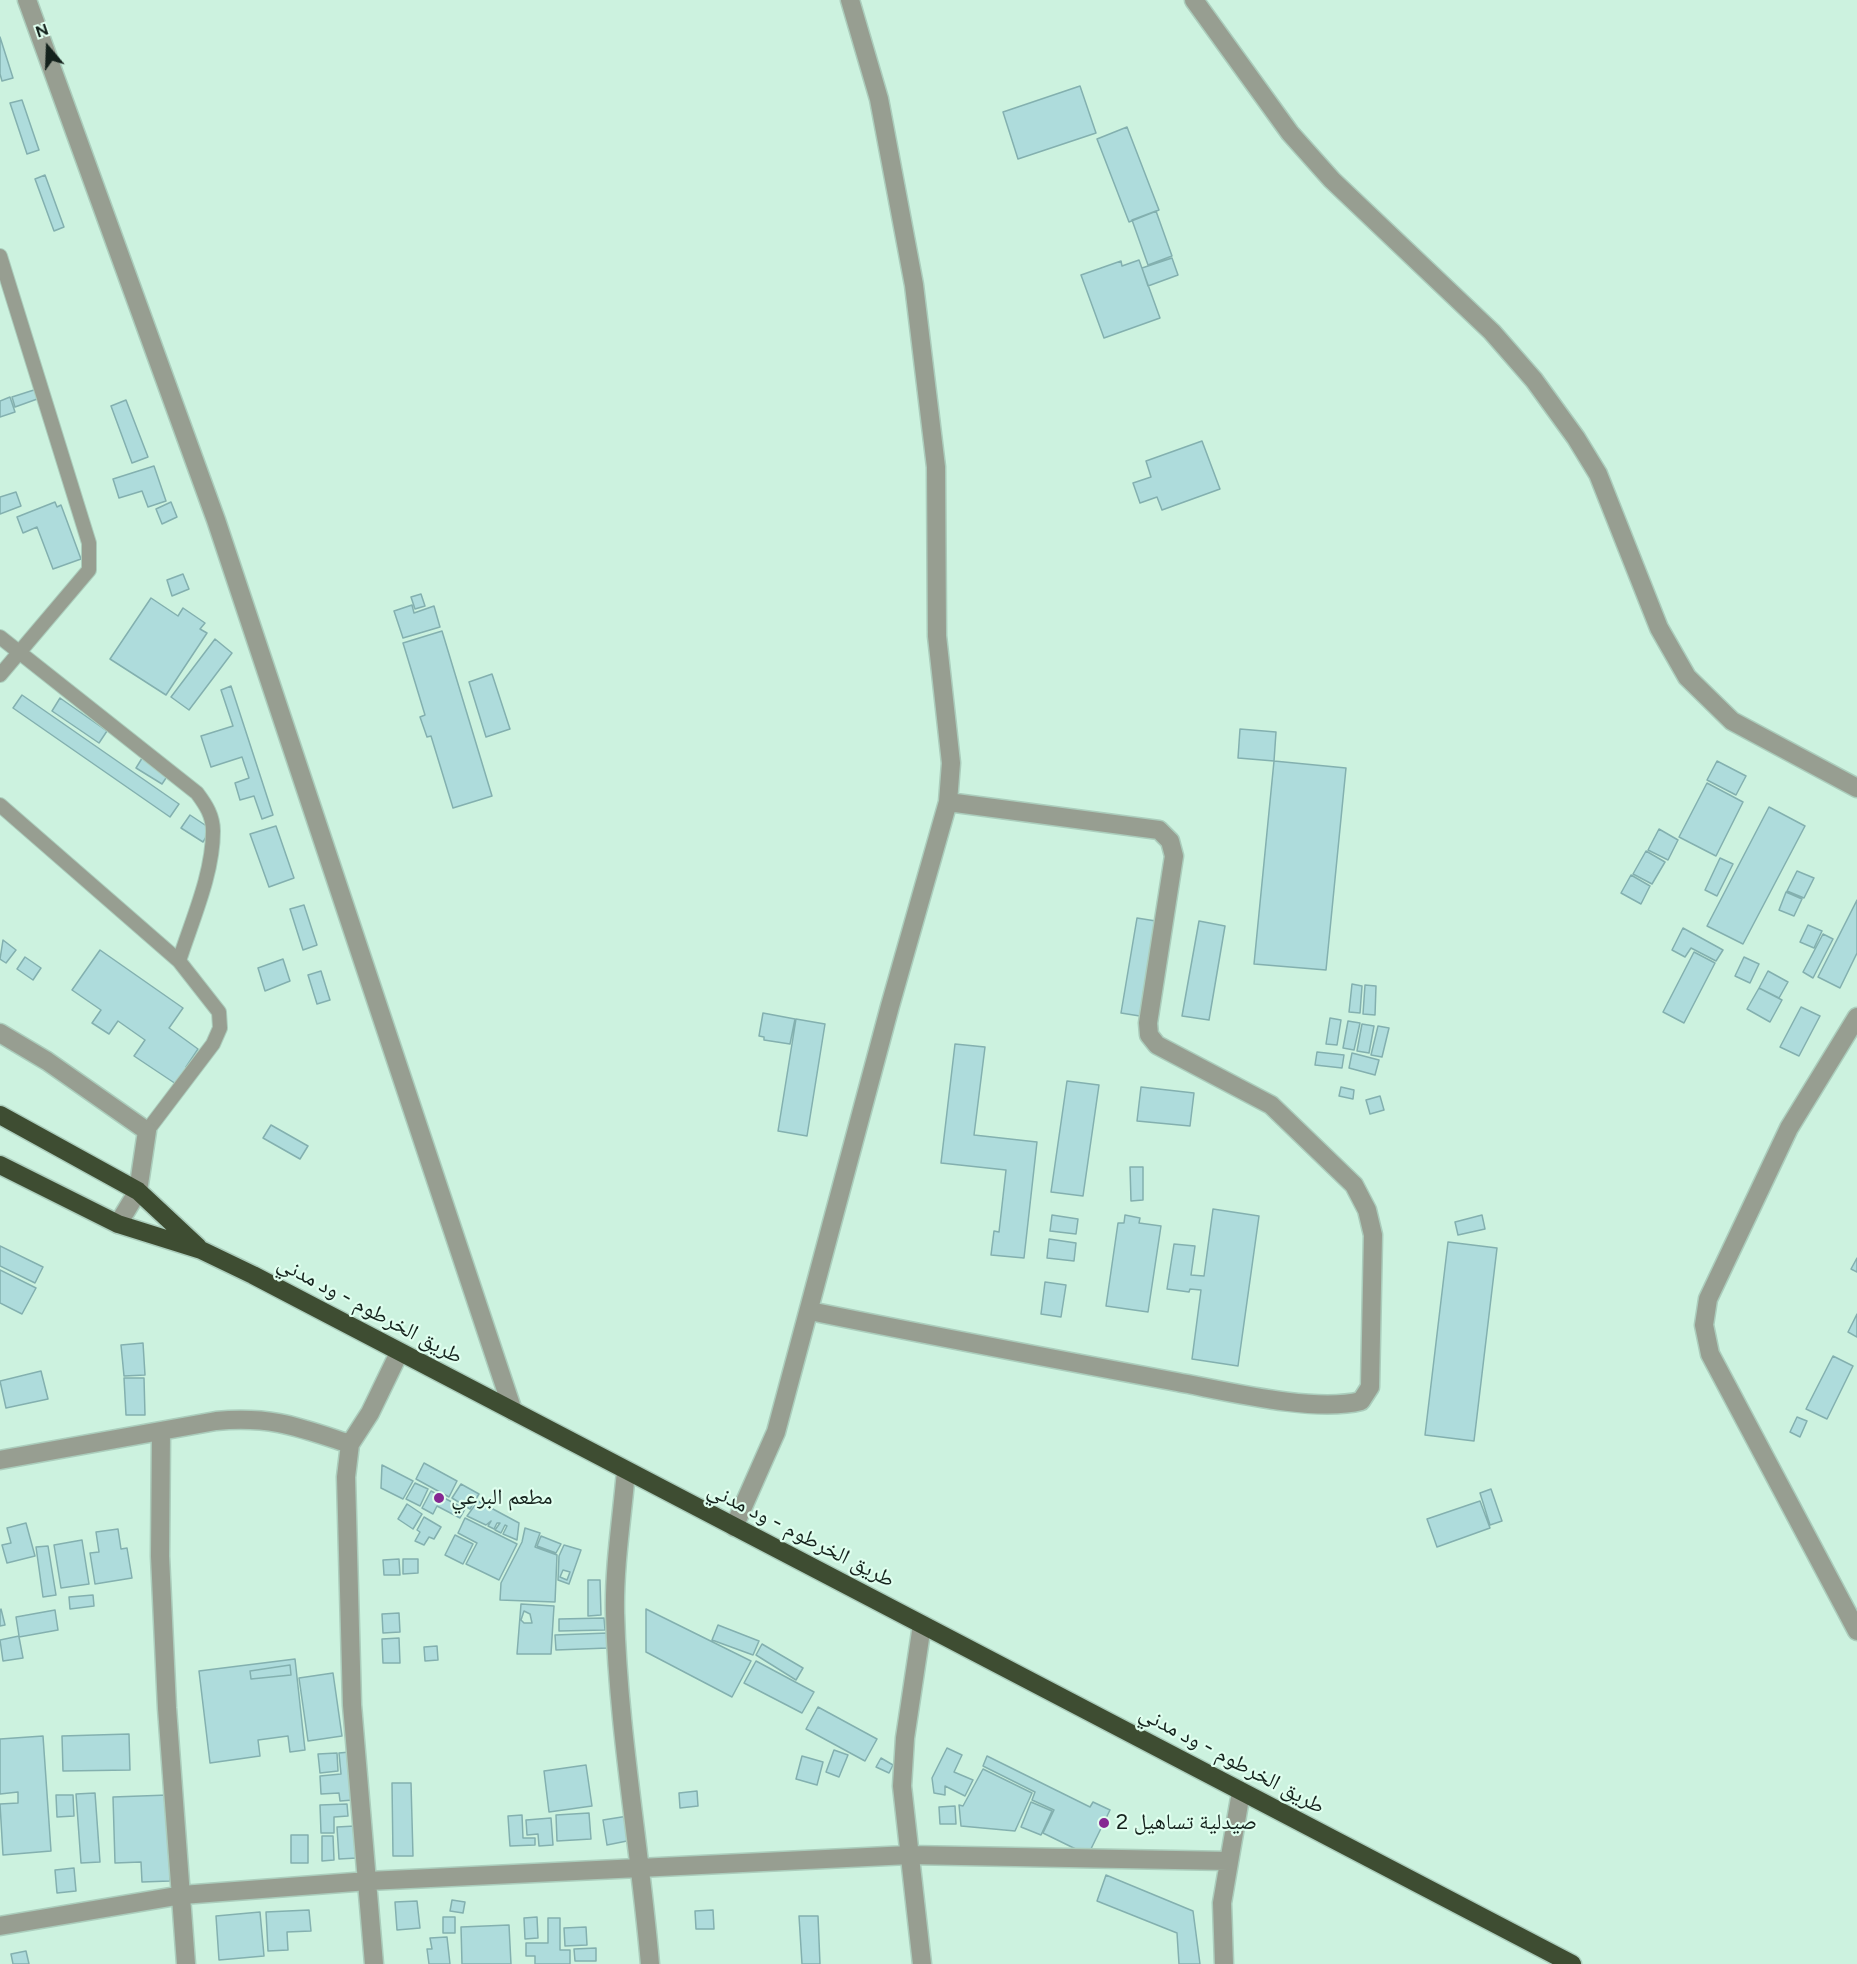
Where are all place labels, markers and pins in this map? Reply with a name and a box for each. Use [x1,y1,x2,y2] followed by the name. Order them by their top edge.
[451,1485,552,1511] place label: مطعم البرعي
[432,1491,446,1505] marker: مطعم البرعي
[1116,1810,1257,1836] place label: صيدلية تساهيل 2
[1097,1816,1111,1830] marker: صيدلية تساهيل 2

